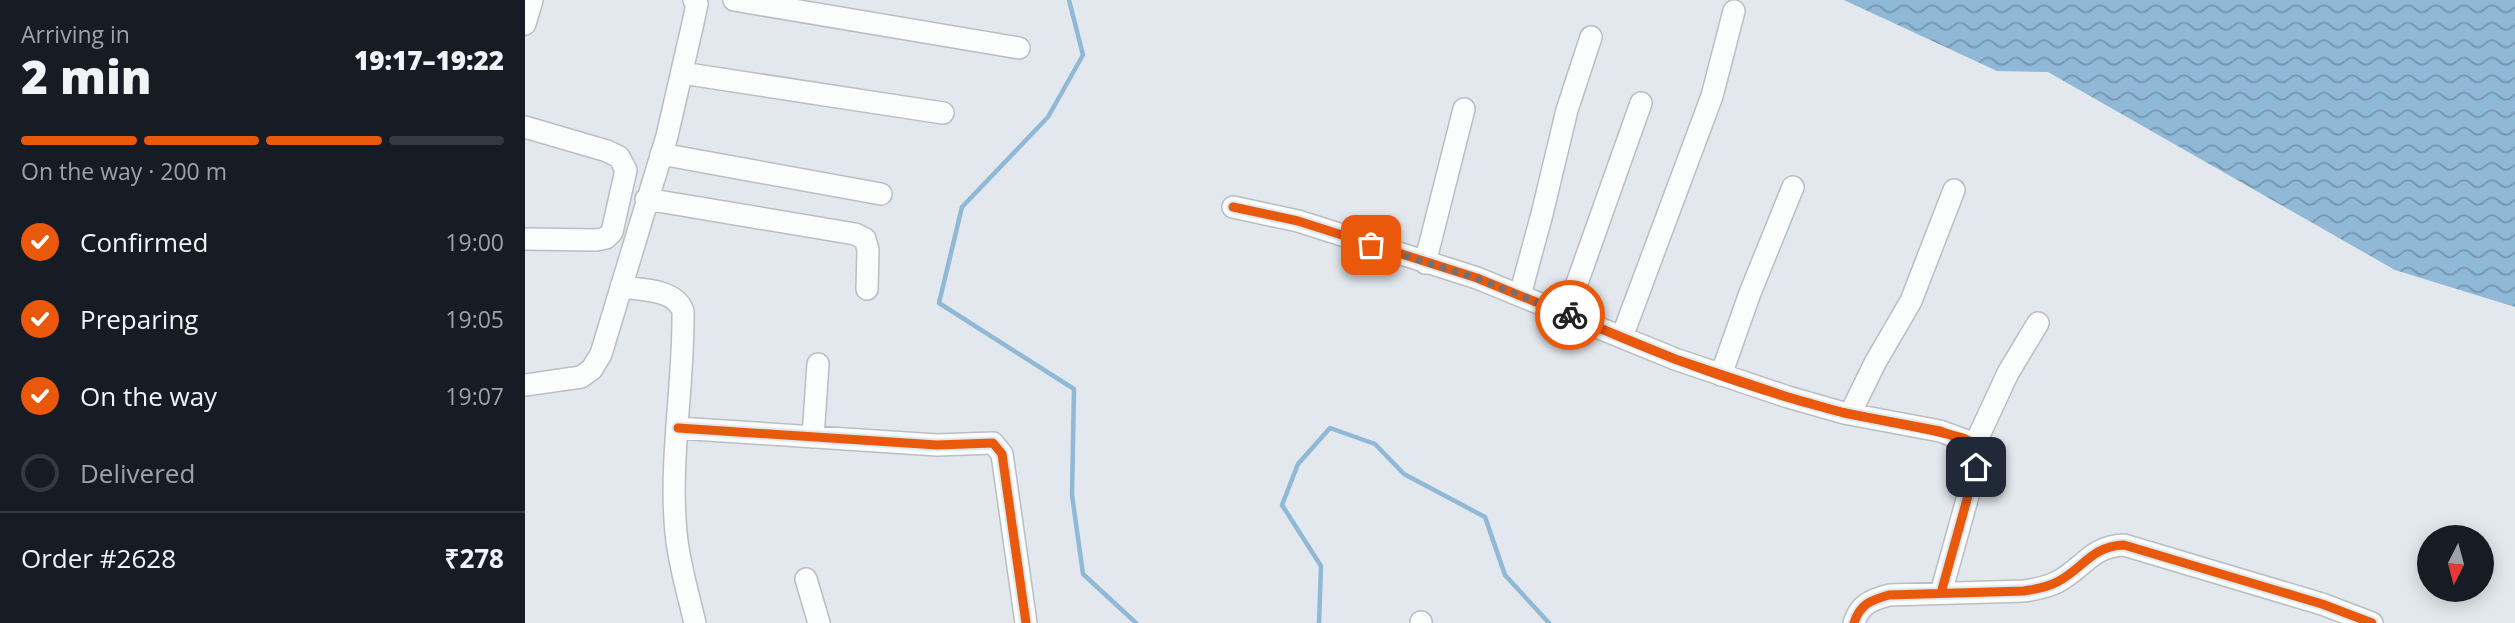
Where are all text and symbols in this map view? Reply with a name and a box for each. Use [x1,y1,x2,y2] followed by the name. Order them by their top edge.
[21,18,130,50] text: Arriving in
[354,42,504,78] text: 19:17–19:22
[21,45,152,107] text: 2 min
[21,155,227,187] text: On the way · 200 m
[1341,215,1401,275] pin
[21,223,59,261] icon: check
[80,224,208,260] text: Confirmed
[445,226,504,258] text: 19:00
[1352,226,1390,264] icon: bag
[1535,280,1605,350] courier
[1551,296,1589,334] icon: bike
[21,300,59,338] icon: check
[80,301,198,337] text: Preparing
[445,303,504,335] text: 19:05
[21,377,59,415] icon: check
[80,378,217,414] text: On the way
[445,380,504,412] text: 19:07
[1946,437,2006,497] pin
[1957,448,1995,486] icon: home
[80,455,195,491] text: Delivered
[2417,525,2494,602] north arrow
[2417,525,2494,602] map controls
[21,540,176,576] text: Order #2628
[445,540,504,576] text: ₹278

